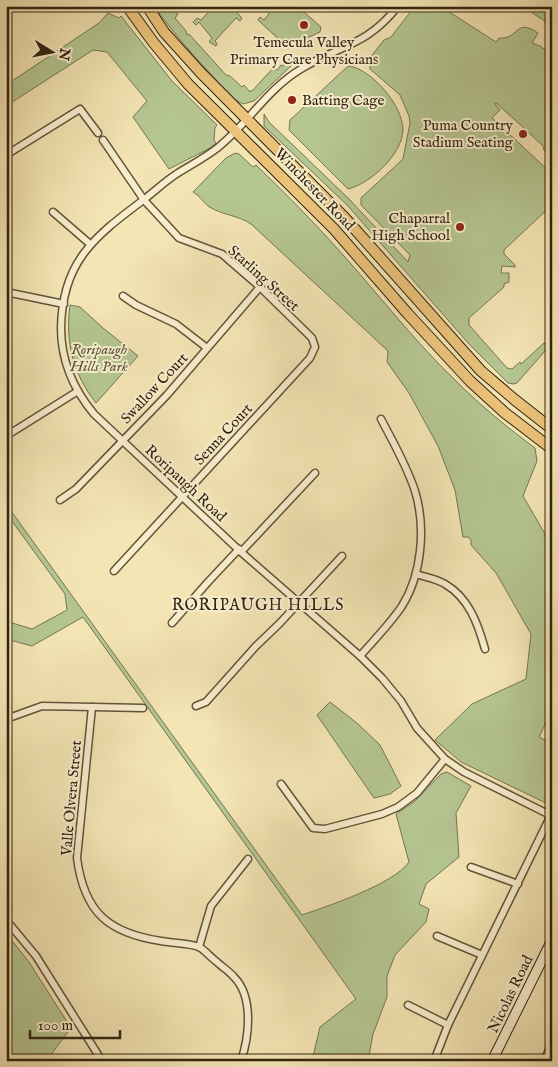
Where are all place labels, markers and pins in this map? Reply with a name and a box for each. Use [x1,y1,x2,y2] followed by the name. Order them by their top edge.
[298,19,310,31] marker: Temecula Valley Primary Care Physicians
[230,33,378,69] place label: Temecula Valley Primary Care Physicians
[302,91,384,110] place label: Batting Cage
[286,94,298,106] marker: Batting Cage
[413,116,514,152] place label: Puma Country Stadium Seating
[517,128,529,140] marker: Puma Country Stadium Seating
[371,209,451,245] place label: Chaparral High School
[454,221,466,233] marker: Chaparral High School

